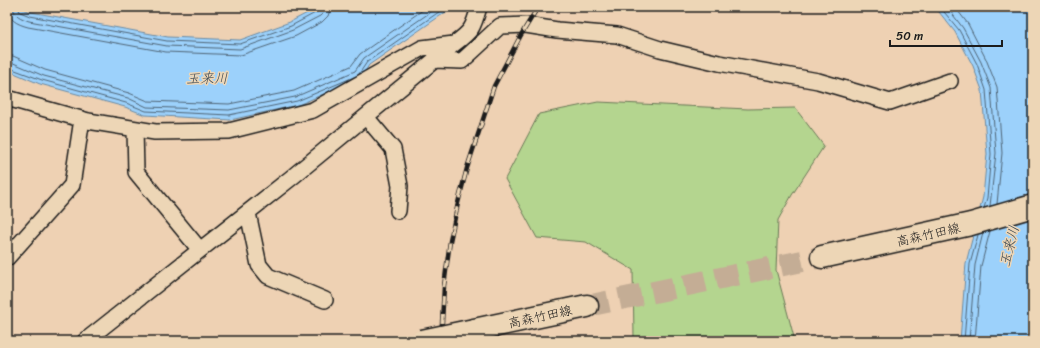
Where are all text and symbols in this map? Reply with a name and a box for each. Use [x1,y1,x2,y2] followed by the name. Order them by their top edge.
[890,22,1002,48] scale bar
[896,25,923,47] text: 50 m
[186,66,228,91] water label: 玉来川
[894,216,963,253] street label: 高森竹田線
[992,223,1027,270] water label: 玉来川
[506,298,575,334] street label: 高森竹田線

